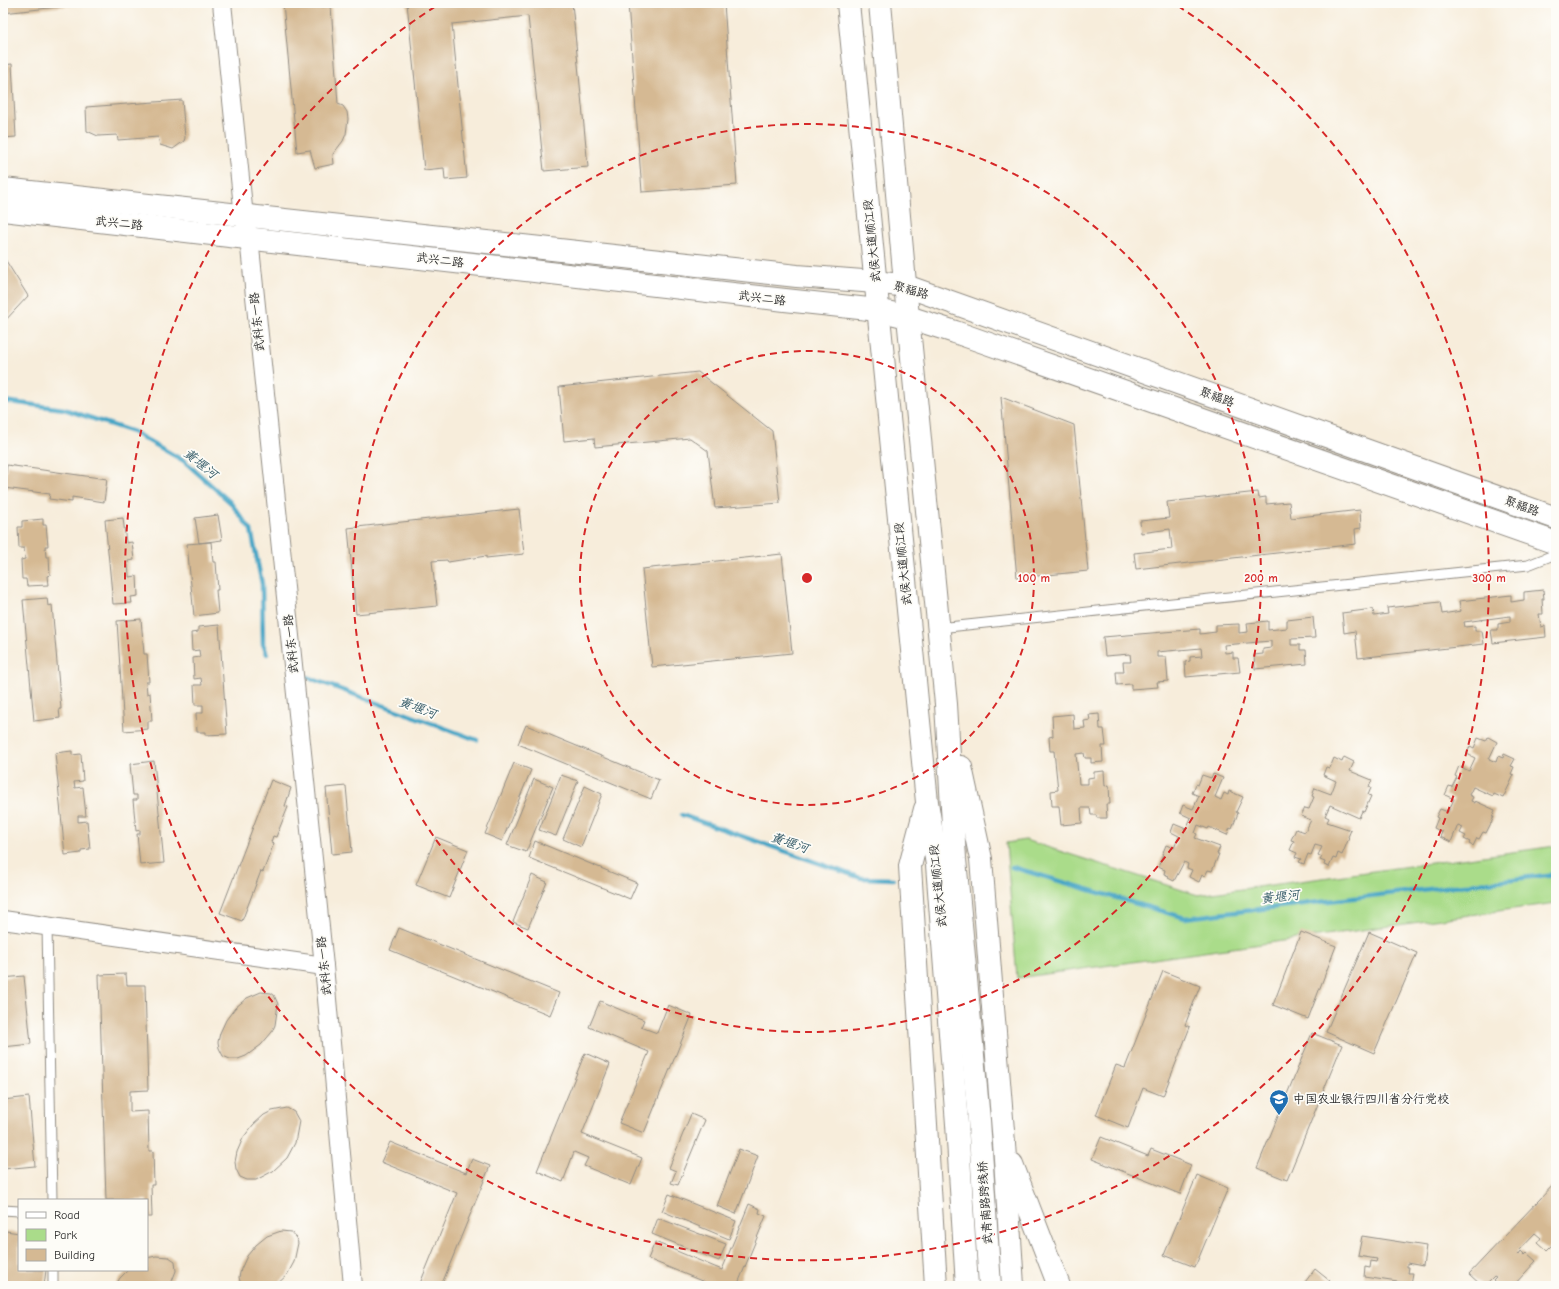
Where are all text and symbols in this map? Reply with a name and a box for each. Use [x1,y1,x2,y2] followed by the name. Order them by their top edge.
[861,198,883,284] street label: 武侯大道顺江段
[94,214,144,232] street label: 武兴二路
[415,250,465,270] street label: 武兴二路
[892,278,930,302] street label: 聚福路
[737,288,787,308] street label: 武兴二路
[247,291,267,353] street label: 武科东一路
[1198,384,1236,410] street label: 聚福路
[181,445,222,483] water label: 黄堰河
[1503,493,1541,519] street label: 聚福路
[892,521,914,607] street label: 武侯大道顺江段
[800,571,814,585] centre of rings
[1018,571,1050,585] text: 100 m
[1244,571,1278,585] text: 200 m
[1472,571,1506,585] text: 300 m
[281,613,301,675] street label: 武科东一路
[397,693,441,722] water label: 黄堰河
[769,829,813,857] water label: 黄堰河
[927,843,949,929] street label: 武侯大道顺江段
[1260,886,1302,906] water label: 黄堰河
[314,935,334,997] street label: 武科东一路
[1268,1088,1290,1116] school or university icon: 中国农业银行四川省分行党校
[1293,1092,1449,1106] place label: 中国农业银行四川省分行党校
[975,1160,995,1245] street label: 武青南路跨线桥
[18,1199,148,1271] legend
[54,1208,80,1222] text: Road
[54,1228,77,1242] text: Park
[54,1248,95,1262] text: Building

